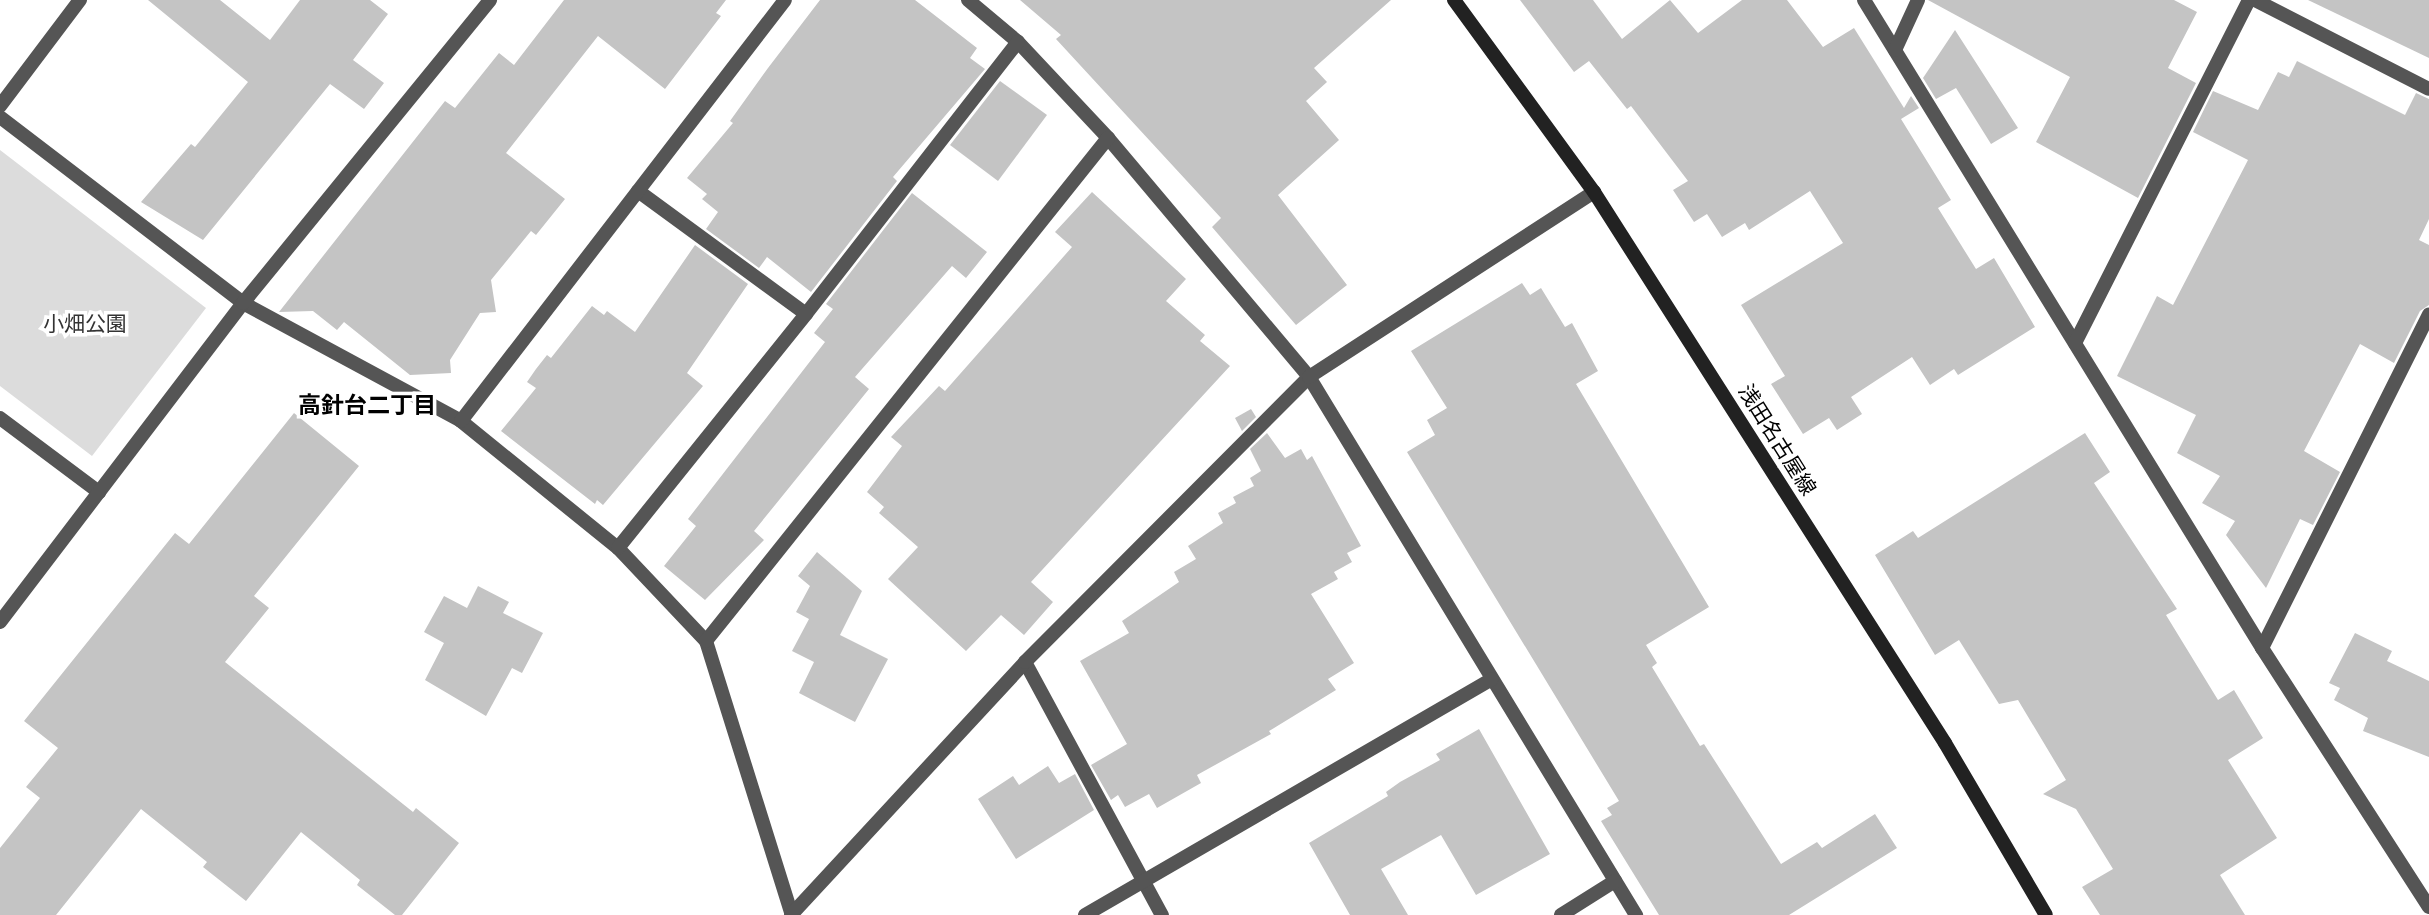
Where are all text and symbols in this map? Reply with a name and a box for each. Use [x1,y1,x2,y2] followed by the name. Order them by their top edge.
[43,311,127,337] park label: 小畑公園
[1733,380,1821,500] street label: 浅田名古屋線
[298,391,436,419] district label: 高針台二丁目

